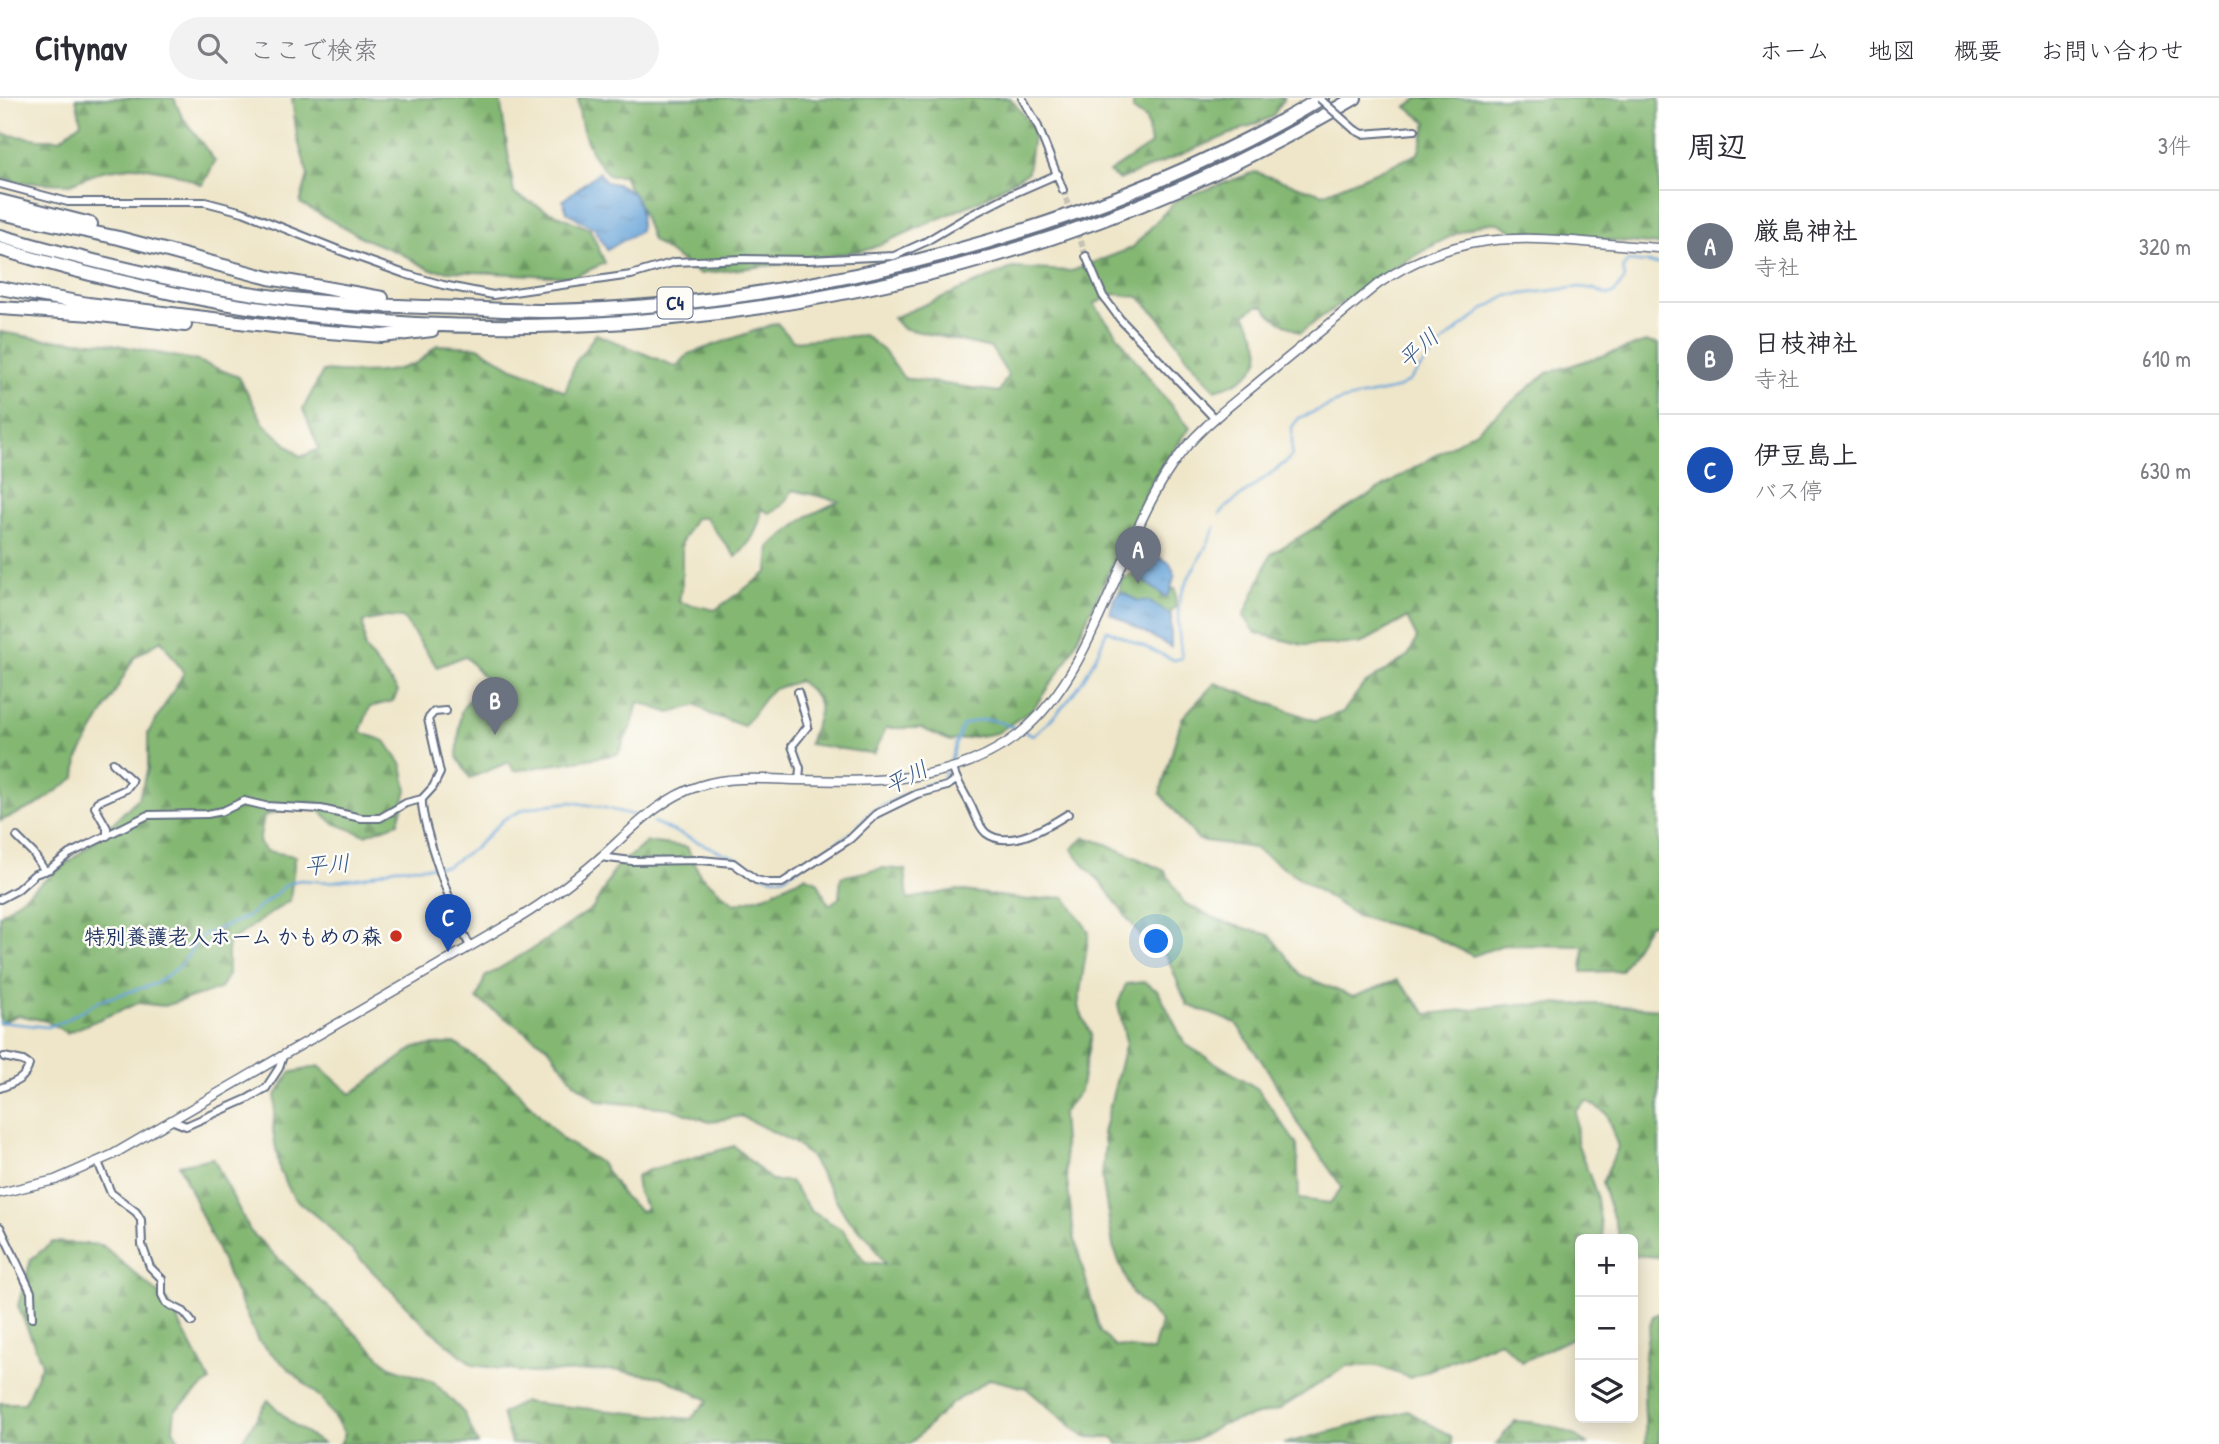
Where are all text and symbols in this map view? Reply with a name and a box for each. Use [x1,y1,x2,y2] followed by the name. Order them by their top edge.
[169,17,659,80] search box
[35,26,127,70] text: Citynav
[193,29,231,67] icon: search
[249,32,379,67] text: ここで検索
[1759,34,1830,66] text: ホーム
[1868,34,1916,66] text: 地図
[1954,34,2002,66] text: 概要
[2040,34,2184,66] text: お問い合わせ
[1687,126,1747,166] text: 周辺
[2158,130,2191,161] text: 3件
[1754,213,1858,248] text: 厳島神社
[1704,231,1716,262] text: A
[2139,231,2191,262] text: 320 m
[1754,251,1800,282] text: 寺社
[658,288,692,318] road number: C4
[1391,321,1445,375] water label: 平川
[1754,325,1858,360] text: 日枝神社
[1704,343,1716,374] text: B
[2142,343,2191,374] text: 610 m
[1754,363,1800,394] text: 寺社
[1754,437,1858,472] text: 伊豆島上
[1704,455,1716,486] text: C
[2140,455,2191,486] text: 630 m
[1754,475,1823,506] text: バス停
[1115,526,1161,584] pin: A
[472,677,518,735] pin: B
[878,753,934,801] water label: 平川
[303,847,351,881] water label: 平川
[425,894,471,952] pin: C
[84,922,382,951] place label: 特別養護老人ホーム かもめの森
[1139,924,1173,958] your location
[388,928,404,944] marker: 特別養護老人ホーム かもめの森
[1575,1234,1638,1423] map controls
[1575,1234,1638,1297] button: +
[1575,1297,1638,1360] button: −
[1575,1360,1638,1423] button: layers

